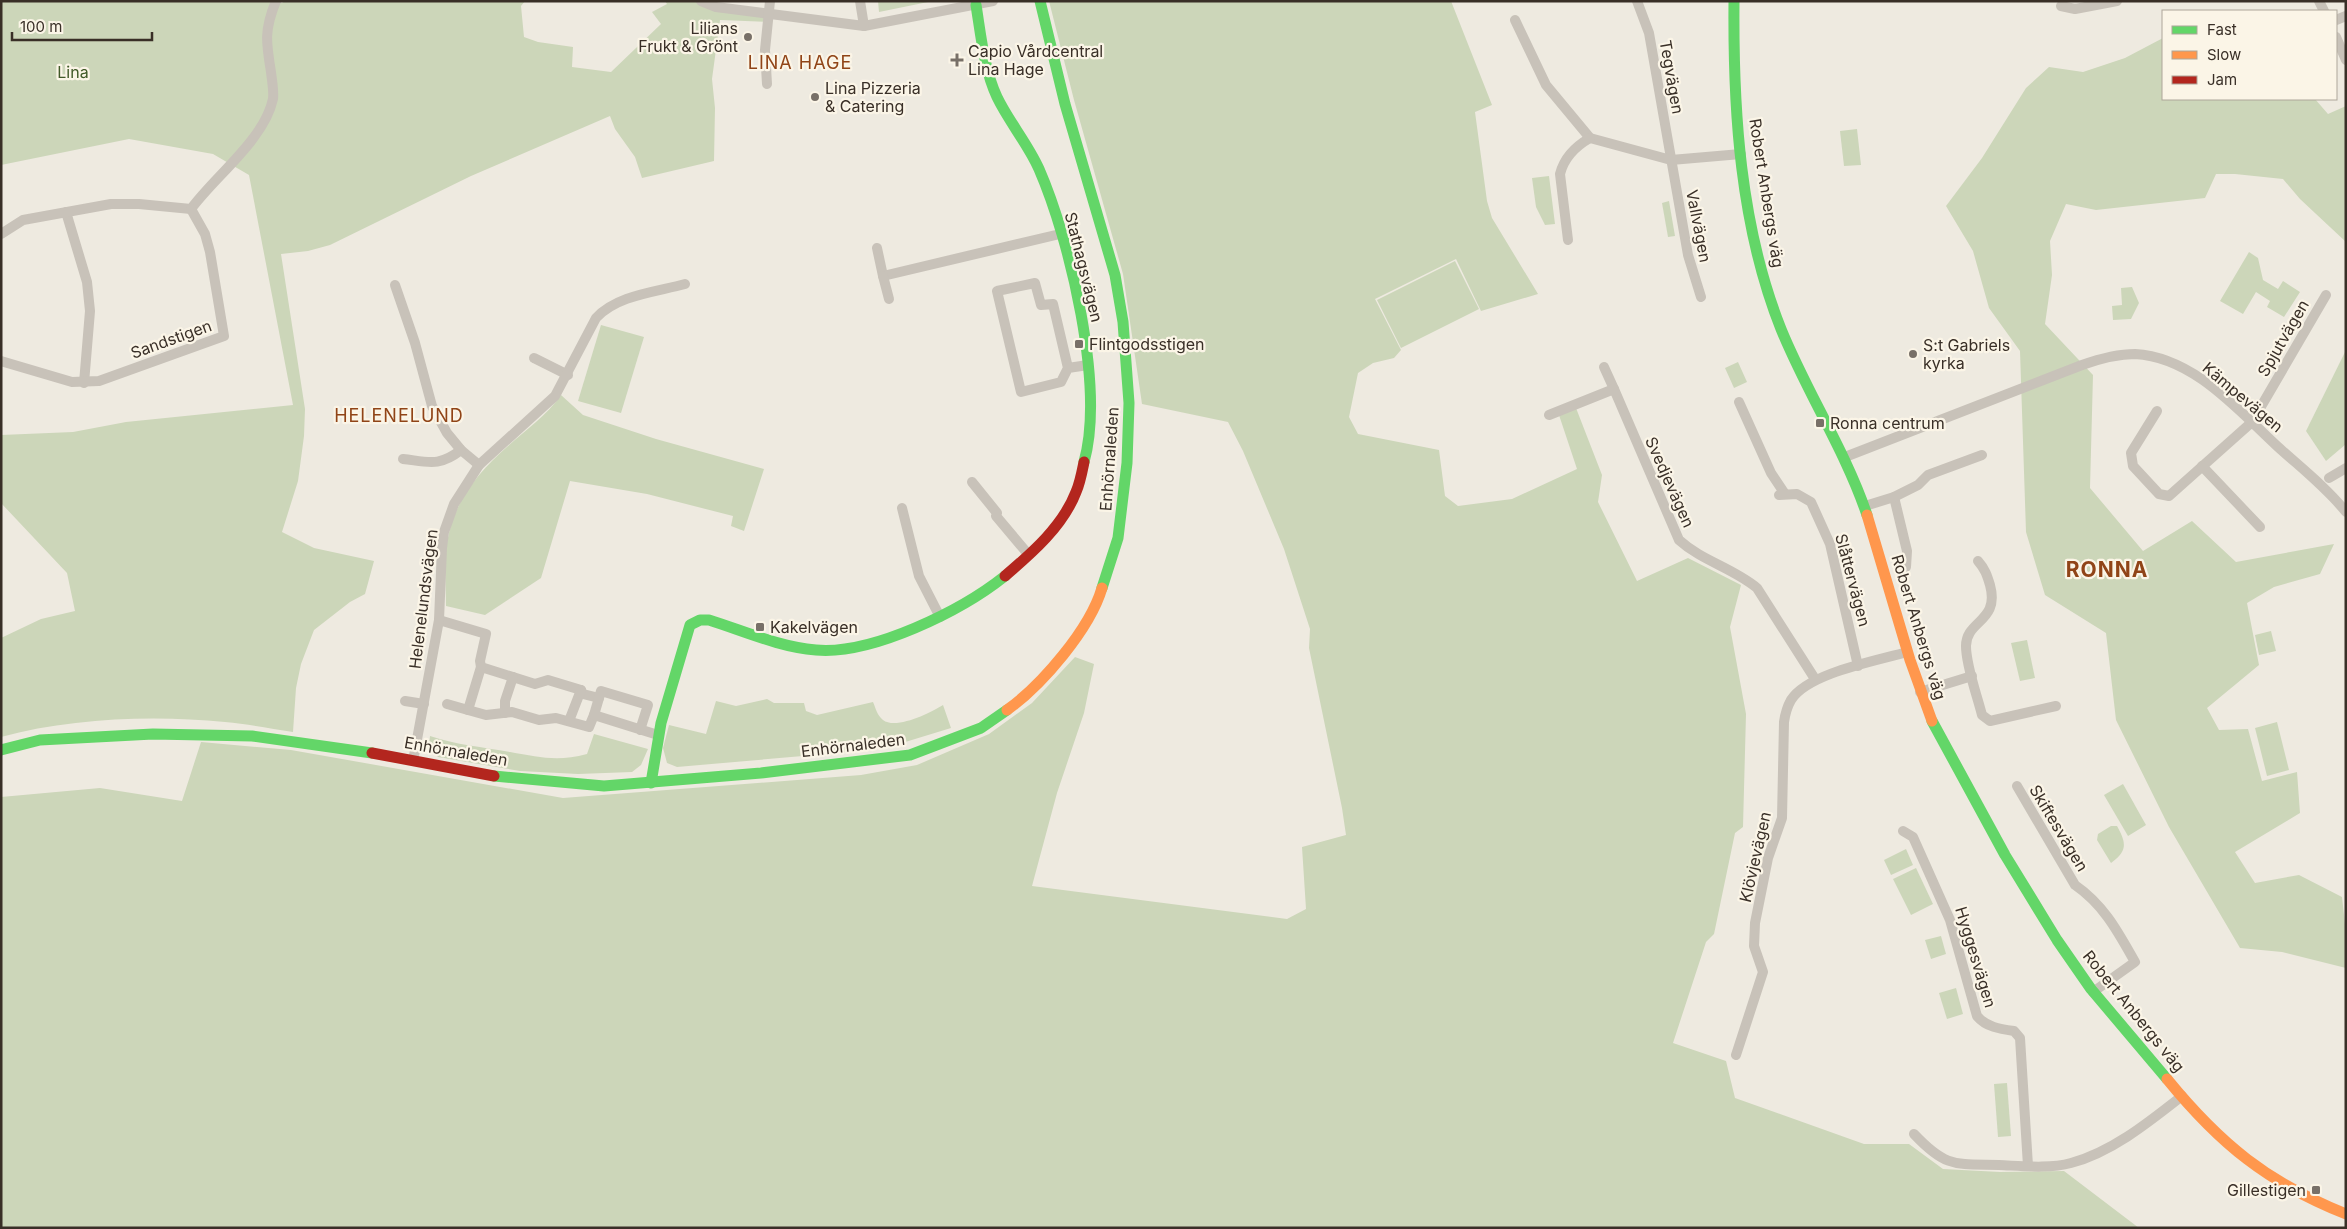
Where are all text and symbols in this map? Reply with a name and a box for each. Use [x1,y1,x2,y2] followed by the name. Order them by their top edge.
[12,10,152,42] scale bar
[2162,10,2337,100] legend
[20,17,62,36] text: 100 m
[638,18,738,56] place label: Lilians Frukt & Grönt
[2207,20,2237,39] text: Fast
[742,31,754,43] marker: Lilians Frukt & Grönt
[1656,38,1688,116] street label: Tegvägen
[968,41,1103,79] place label: Capio Vårdcentral Lina Hage
[2207,45,2241,64] text: Slow
[748,52,852,73] district label: LINA HAGE
[950,53,964,67] marker: Capio Vårdcentral Lina Hage
[57,62,89,82] park label: Lina
[2207,70,2237,89] text: Jam
[825,78,921,116] place label: Lina Pizzeria & Catering
[809,91,821,103] marker: Lina Pizzeria & Catering
[1745,117,1789,269] street label: Robert Anbergs väg
[1682,188,1716,264] street label: Vallvägen
[1061,210,1107,324] street label: Stathagsvägen
[2253,296,2313,380] street label: Spjutvägen
[128,315,214,363] street label: Sandstigen
[1089,334,1205,354] place label: Flintgodsstigen
[1923,335,2010,373] place label: S:t Gabriels kyrka
[1073,338,1085,350] marker: Flintgodsstigen
[1907,348,1919,360] marker: S:t Gabriels kyrka
[2199,358,2287,436] street label: Kämpevägen
[334,405,464,426] district label: HELENELUND
[1095,406,1123,512] street label: Enhörnaleden
[1830,413,1945,433] place label: Ronna centrum
[1814,417,1826,429] marker: Ronna centrum
[1641,433,1699,531] street label: Svedjevägen
[404,528,442,670] street label: Helenelundsvägen
[1831,531,1875,629] street label: Slåttervägen
[1887,552,1951,702] street label: Robert Anbergs väg
[2066,557,2148,582] district label: RONNA
[770,617,858,637] place label: Kakelvägen
[754,621,766,633] marker: Kakelvägen
[800,729,906,761] street label: Enhörnaleden
[403,732,509,770] street label: Enhörnaleden
[2025,781,2093,875] street label: Skiftesvägen
[1735,810,1775,904] street label: Klövjevägen
[1951,904,2001,1010] street label: Hyggesvägen
[2079,946,2189,1076] street label: Robert Anbergs väg
[2227,1180,2306,1200] place label: Gillestigen
[2310,1184,2322,1196] marker: Gillestigen

